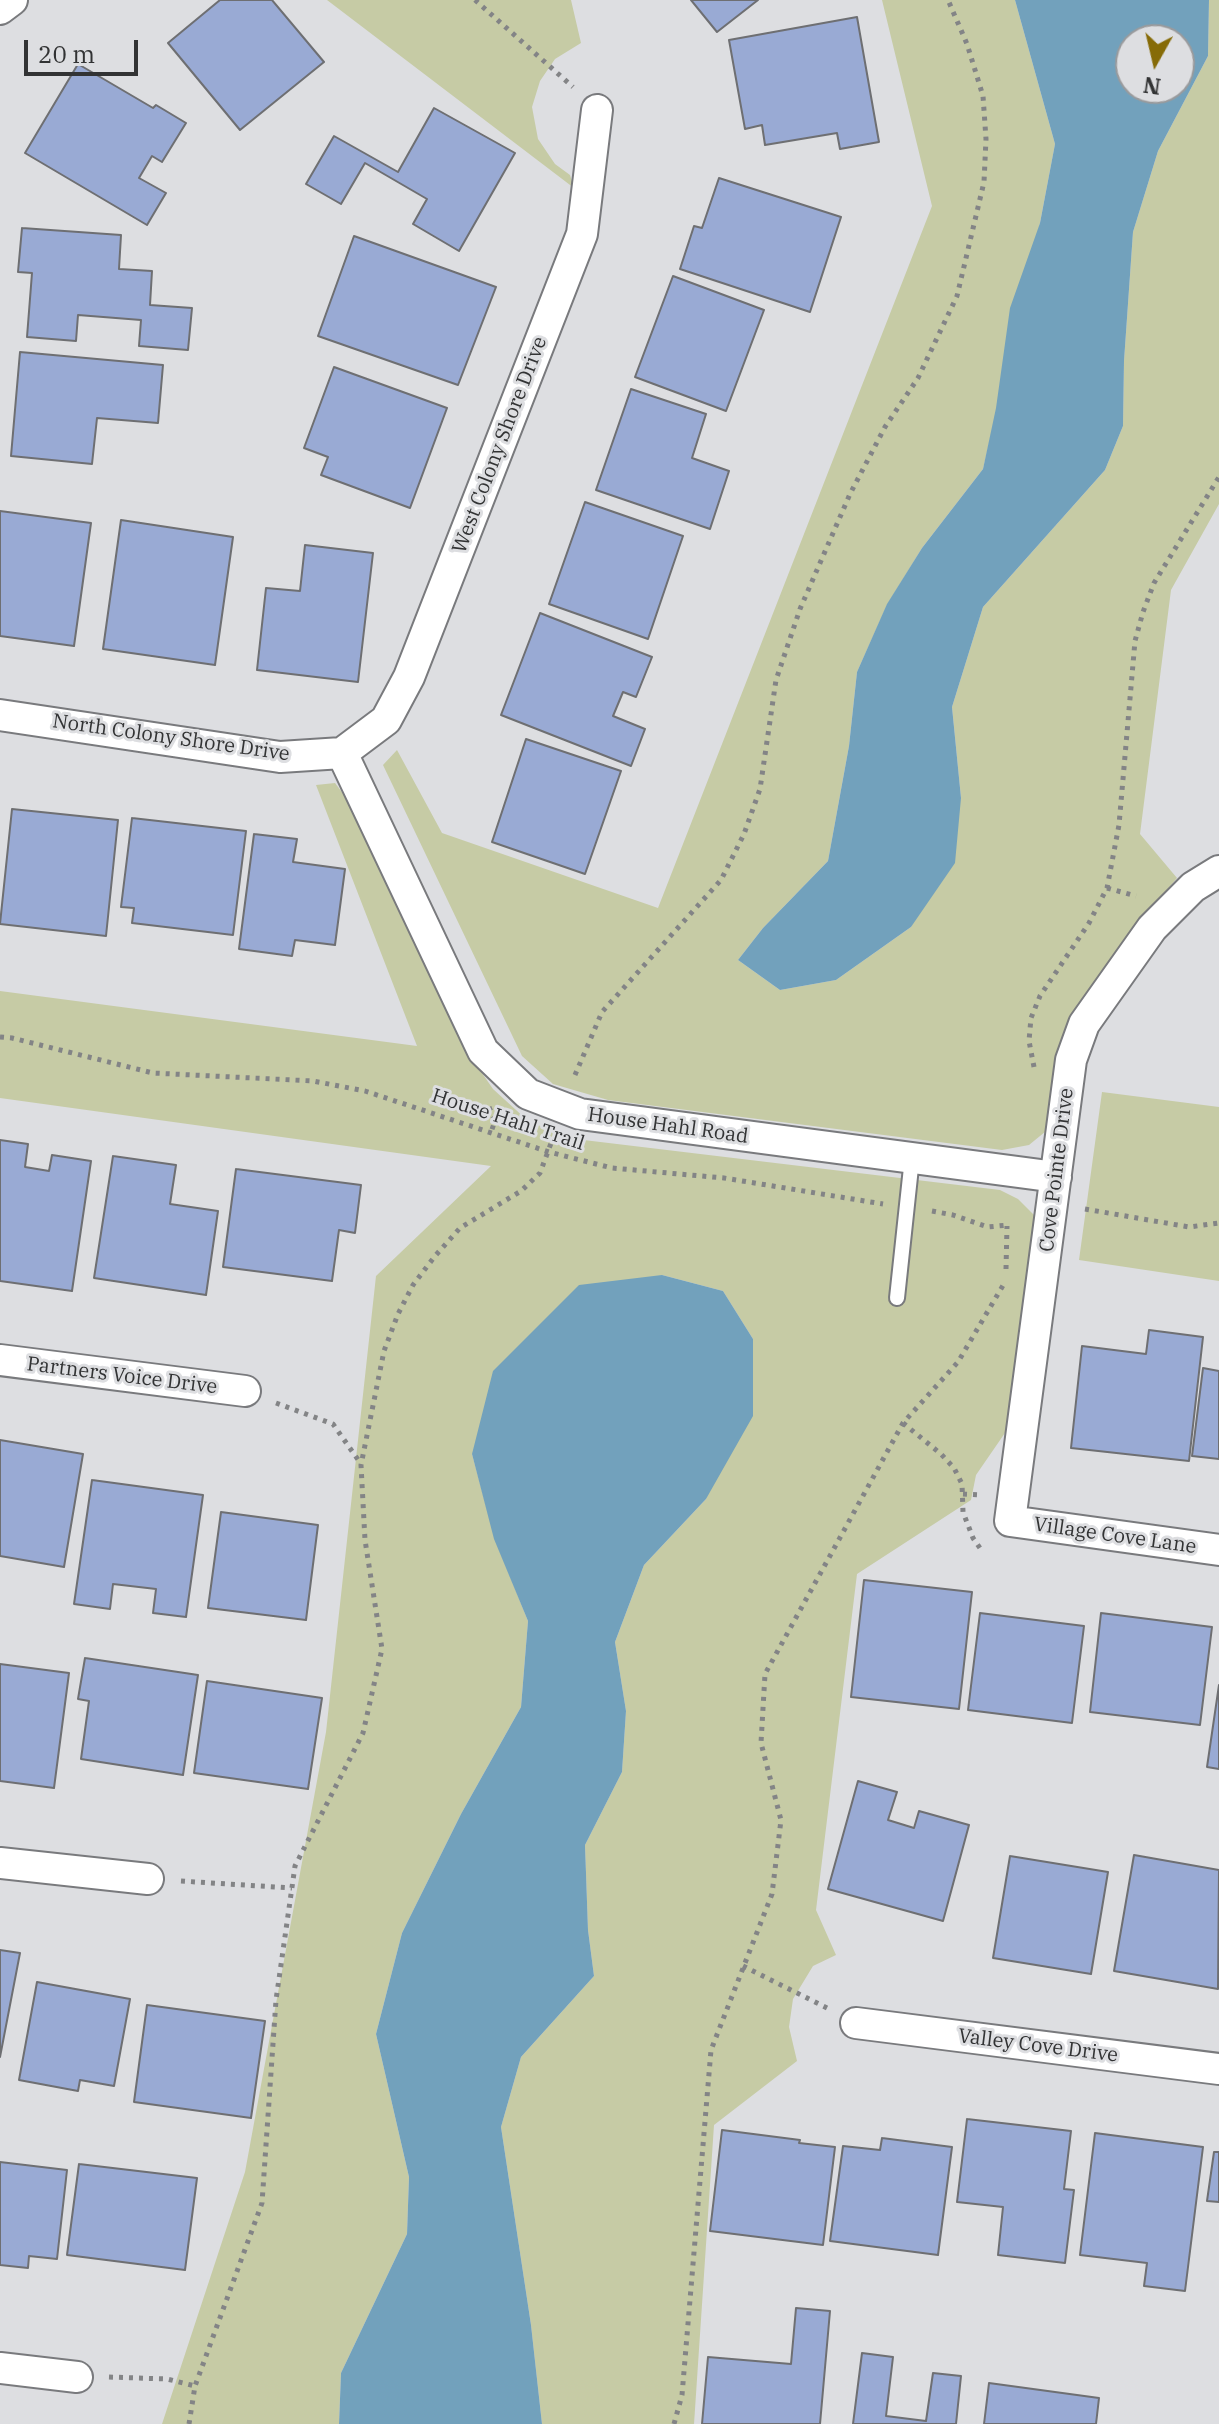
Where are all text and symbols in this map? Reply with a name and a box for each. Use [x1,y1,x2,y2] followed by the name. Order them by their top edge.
[28,24,142,74] scale bar
[1115,24,1195,104] north arrow
[38,38,95,70] text: 20 m
[1141,71,1163,102] text: N
[448,333,552,557] street label: West Colony Shore Drive
[51,709,291,767] street label: North Colony Shore Drive
[429,1084,587,1156] street label: House Hahl Trail
[1035,1087,1079,1253] street label: Cove Pointe Drive
[586,1103,750,1149] street label: House Hahl Road
[25,1352,219,1400] street label: Partners Voice Drive
[1032,1513,1198,1559] street label: Village Cove Lane
[957,2024,1119,2068] street label: Valley Cove Drive

